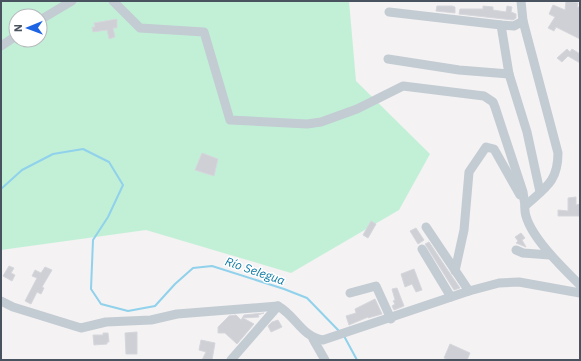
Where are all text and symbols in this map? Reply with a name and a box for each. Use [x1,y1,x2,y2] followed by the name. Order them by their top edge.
[8,8,48,48] north arrow
[11,24,25,32] text: N
[223,253,287,288] water label: Río Selegua

